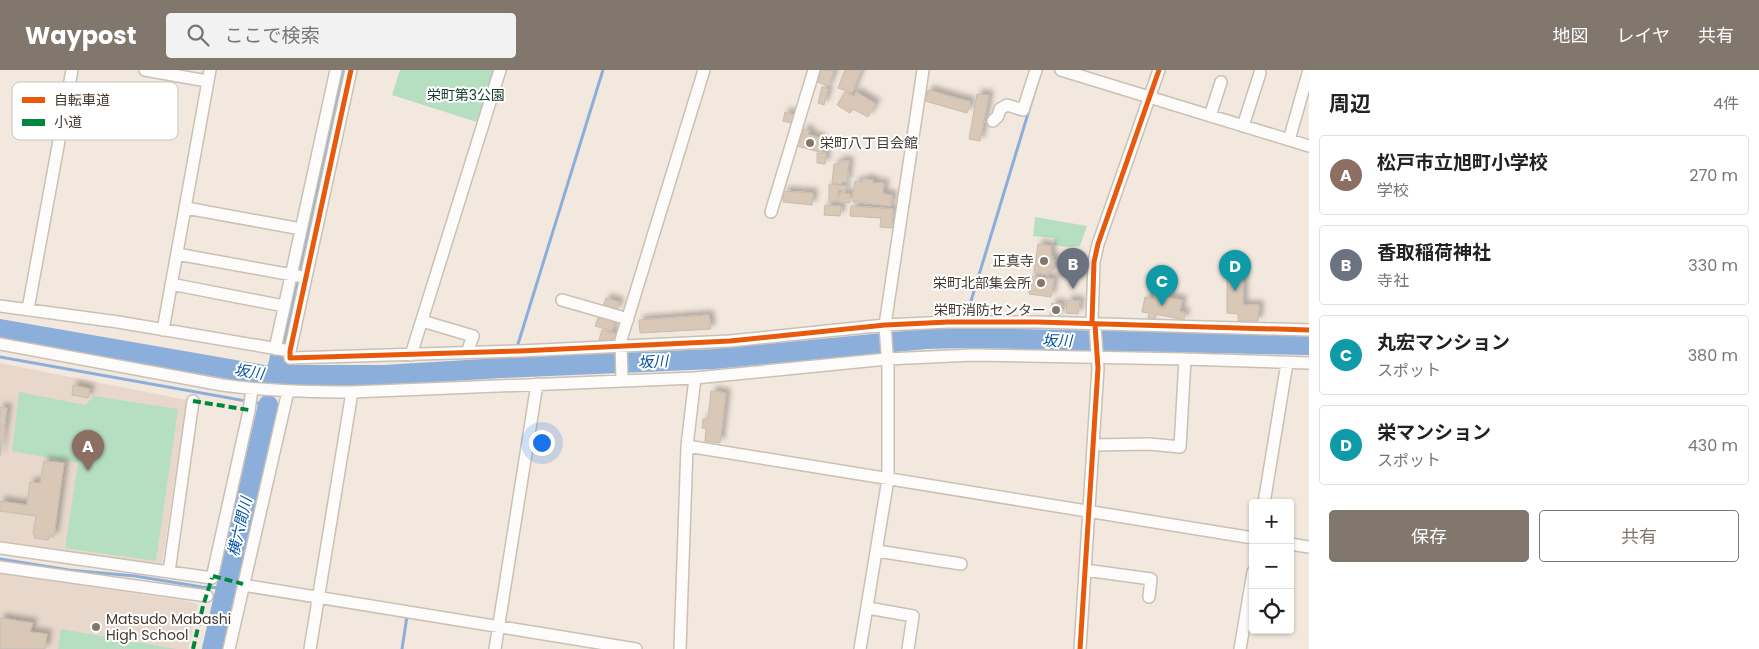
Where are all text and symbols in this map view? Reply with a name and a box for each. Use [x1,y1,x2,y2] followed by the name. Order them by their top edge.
[166,13,516,58] search box
[25,19,136,52] text: Waypost
[184,21,212,49] icon: search
[224,22,319,49] text: ここで検索
[1553,23,1589,48] text: 地図
[1617,23,1670,48] text: レイヤ
[1698,23,1734,48] text: 共有
[12,82,178,140] legend
[427,85,505,105] park label: 栄町第3公園
[1329,89,1371,118] text: 周辺
[54,90,110,110] text: 自転車道
[1713,92,1739,115] text: 4件
[54,112,82,132] text: 小道
[820,133,918,153] place label: 栄町八丁目会館
[804,137,816,149] marker: 栄町八丁目会館
[1377,149,1548,176] text: 松戸市立旭町小学校
[1340,164,1352,187] text: A
[1689,164,1738,187] text: 270 m
[1377,179,1409,202] text: 学校
[1377,239,1491,266] text: 香取稲荷神社
[1057,248,1089,289] pin: B
[1219,250,1251,291] pin: D
[992,251,1034,271] place label: 正真寺
[1341,254,1351,277] text: B
[1688,254,1738,277] text: 330 m
[1038,255,1050,267] marker: 正真寺
[1146,265,1178,306] pin: C
[1377,269,1409,292] text: 寺社
[933,273,1031,293] place label: 栄町北部集会所
[1035,277,1047,289] marker: 栄町北部集会所
[934,300,1046,320] place label: 栄町消防センター
[1050,304,1062,316] marker: 栄町消防センター
[1377,329,1510,356] text: 丸宏マンション
[1042,330,1074,351] water label: 坂川
[1340,344,1352,367] text: C
[1688,344,1738,367] text: 380 m
[637,350,670,373] water label: 坂川
[233,359,267,384] water label: 坂川
[1377,359,1441,382] text: スポット
[1377,419,1491,446] text: 栄マンション
[72,430,104,471] pin: A
[529,430,555,456] your location
[1340,434,1352,457] text: D
[1688,434,1738,457] text: 430 m
[1377,449,1441,472] text: スポット
[223,493,257,558] water label: 横六間川
[1249,499,1294,634] map controls
[1249,499,1294,544] button: +
[1329,510,1529,562] button: 保存
[1539,510,1739,562] button: 共有
[1249,544,1294,589] button: −
[1249,589,1294,634] button: locate
[106,609,231,645] place label: Matsudo Mabashi High School
[90,621,102,633] marker: Matsudo Mabashi High School

